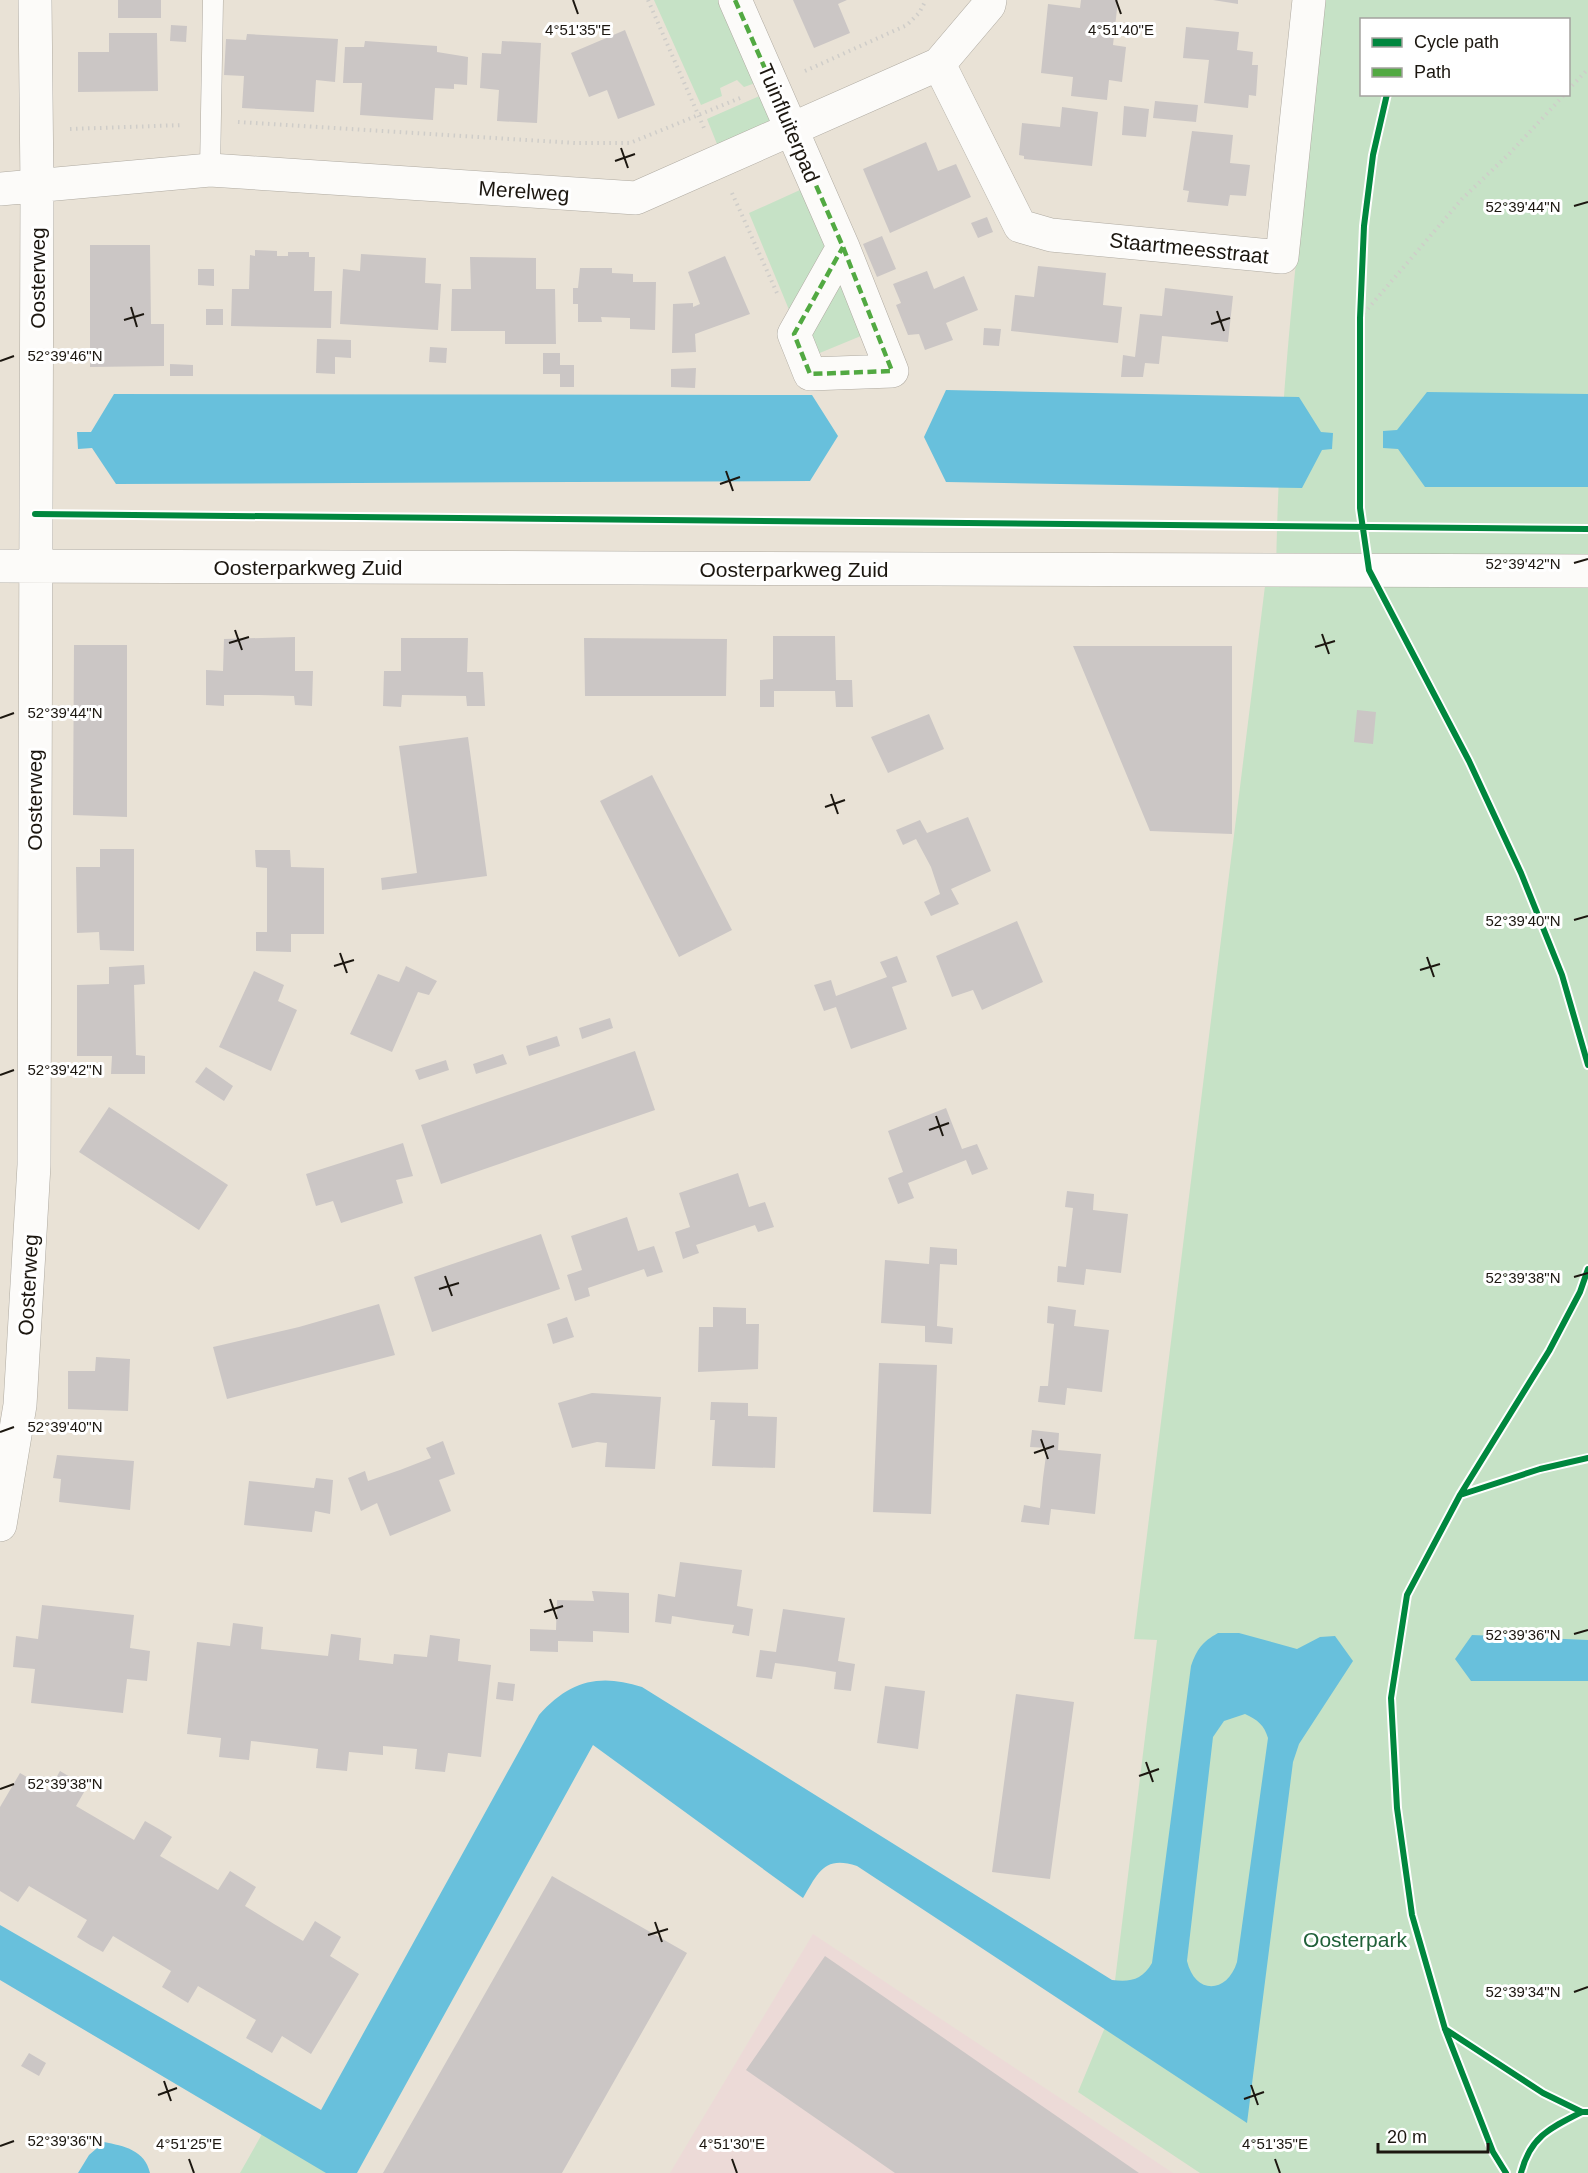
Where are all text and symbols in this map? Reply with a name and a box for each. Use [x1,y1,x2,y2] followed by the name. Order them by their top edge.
[1360,18,1570,96] legend
[545,21,611,38] text: 4°51'35"E
[1088,21,1154,38] text: 4°51'40"E
[1414,32,1499,52] text: Cycle path
[754,60,824,186] street label: Tuinfluiterpad
[1414,62,1451,82] text: Path
[478,176,570,206] street label: Merelweg
[1485,198,1561,215] text: 52°39'44"N
[26,227,49,329] street label: Oosterweg
[1108,228,1270,268] street label: Staartmeesstraat
[27,347,103,364] text: 52°39'46"N
[1485,555,1561,572] text: 52°39'42"N
[213,556,403,579] street label: Oosterparkweg Zuid
[699,558,889,581] street label: Oosterparkweg Zuid
[27,704,103,721] text: 52°39'44"N
[23,749,46,851] street label: Oosterweg
[1485,912,1561,929] text: 52°39'40"N
[27,1061,103,1078] text: 52°39'42"N
[14,1234,42,1336] street label: Oosterweg
[1485,1269,1561,1286] text: 52°39'38"N
[27,1418,103,1435] text: 52°39'40"N
[1485,1626,1561,1643] text: 52°39'36"N
[27,1775,103,1792] text: 52°39'38"N
[1303,1928,1407,1951] park label: Oosterpark
[1485,1983,1561,2000] text: 52°39'34"N
[1378,2116,1488,2154] scale bar
[1387,2127,1427,2147] text: 20 m
[27,2132,103,2149] text: 52°39'36"N
[156,2135,222,2152] text: 4°51'25"E
[699,2135,765,2152] text: 4°51'30"E
[1242,2135,1308,2152] text: 4°51'35"E

